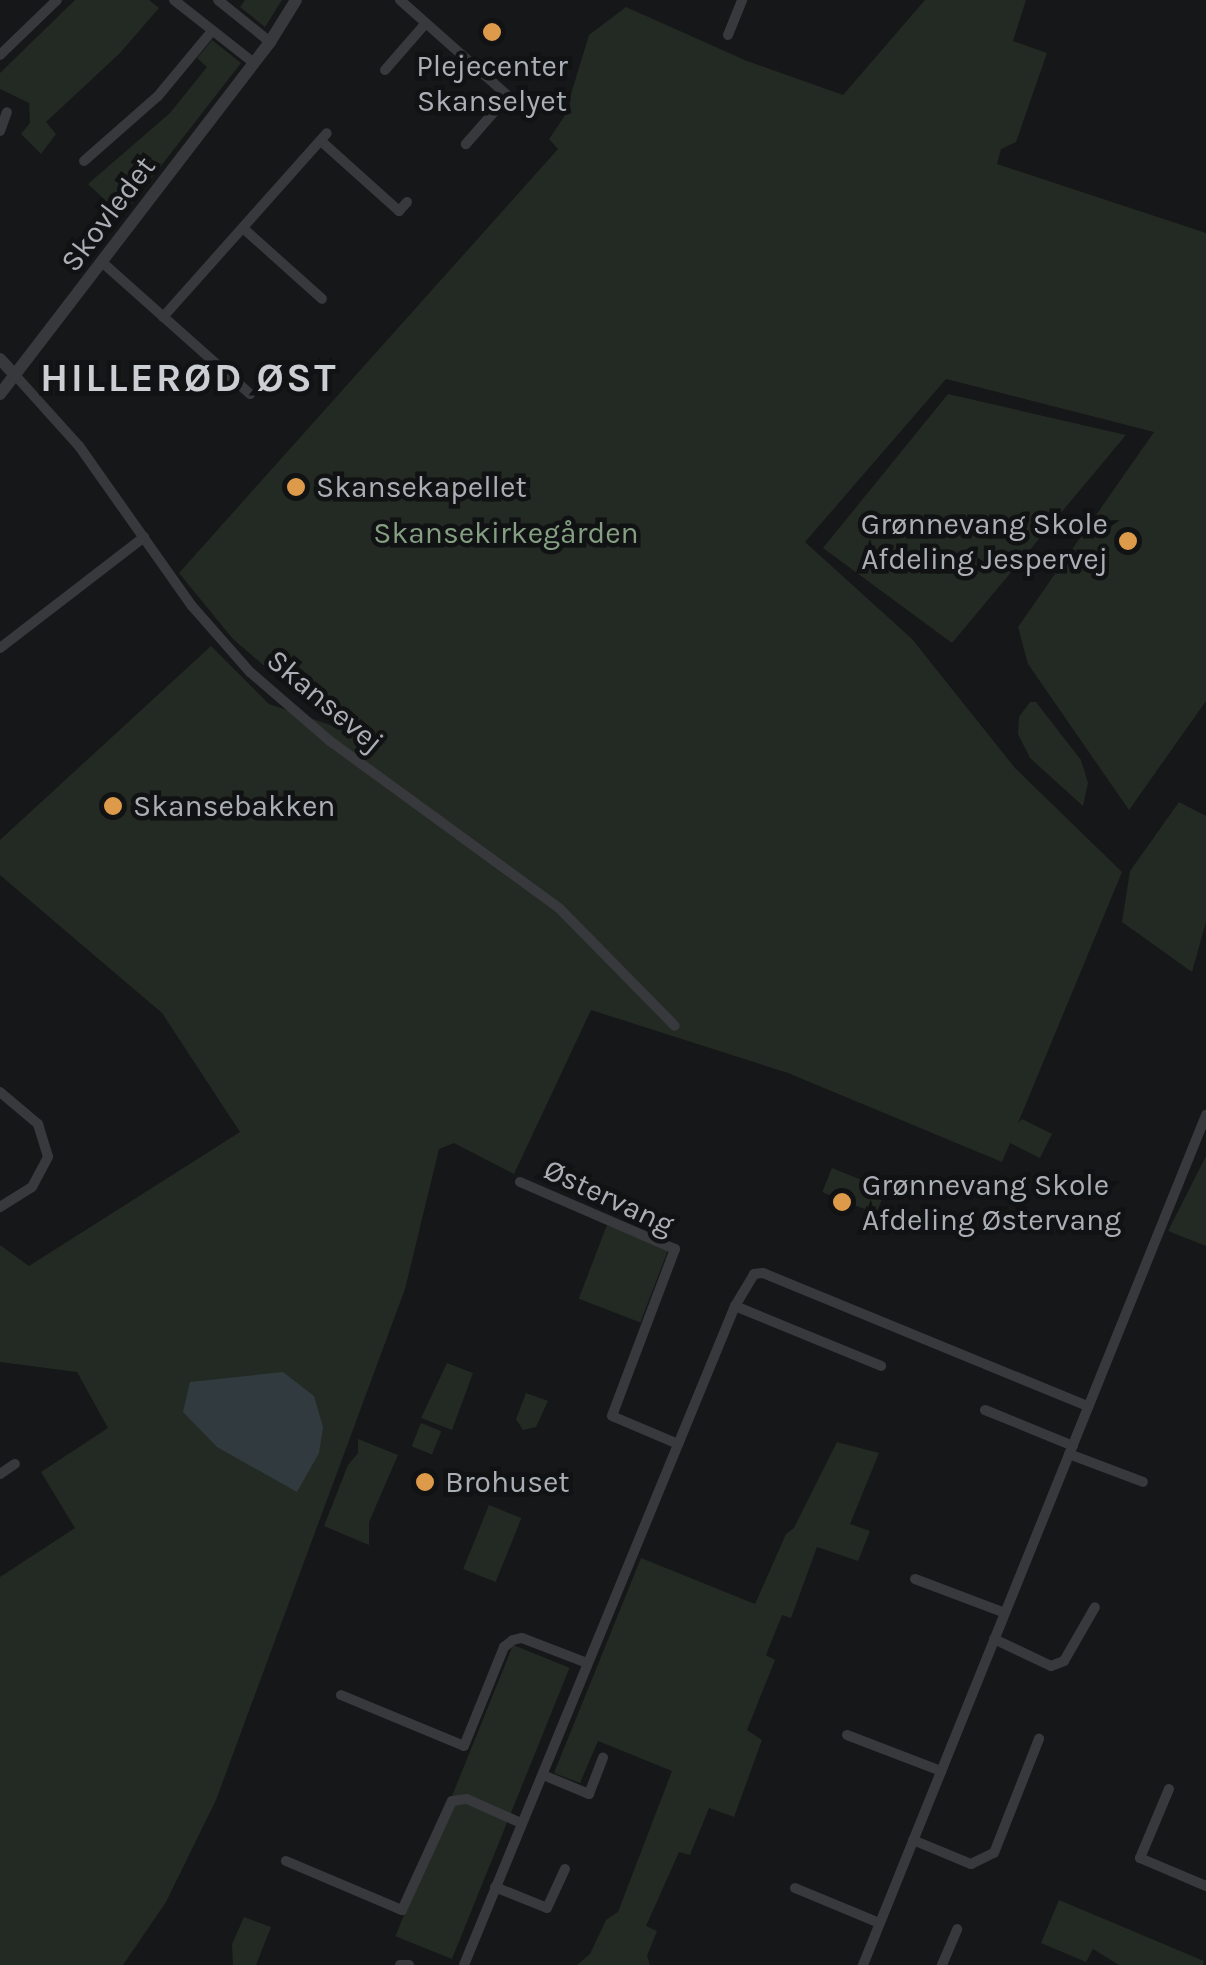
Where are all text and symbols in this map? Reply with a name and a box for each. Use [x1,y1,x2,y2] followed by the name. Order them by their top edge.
[481,21,503,43] marker: Plejecenter Skanselyet
[416,48,568,118] place label: Plejecenter Skanselyet
[53,149,163,279] street label: Skovledet
[40,354,338,402] district label: HILLERØD ØST
[316,469,527,505] place label: Skansekapellet
[285,476,307,498] marker: Skansekapellet
[861,506,1108,576] place label: Grønnevang Skole Afdeling Jespervej
[373,515,639,551] park label: Skansekirkegården
[1117,530,1139,552] marker: Grønnevang Skole Afdeling Jespervej
[260,642,390,760] street label: Skansevej
[133,788,335,824] place label: Skansebakken
[102,795,124,817] marker: Skansebakken
[538,1151,680,1243] street label: Østervang
[862,1167,1121,1238] place label: Grønnevang Skole Afdeling Østervang
[831,1191,853,1213] marker: Grønnevang Skole Afdeling Østervang
[445,1464,570,1500] place label: Brohuset
[414,1471,436,1493] marker: Brohuset

